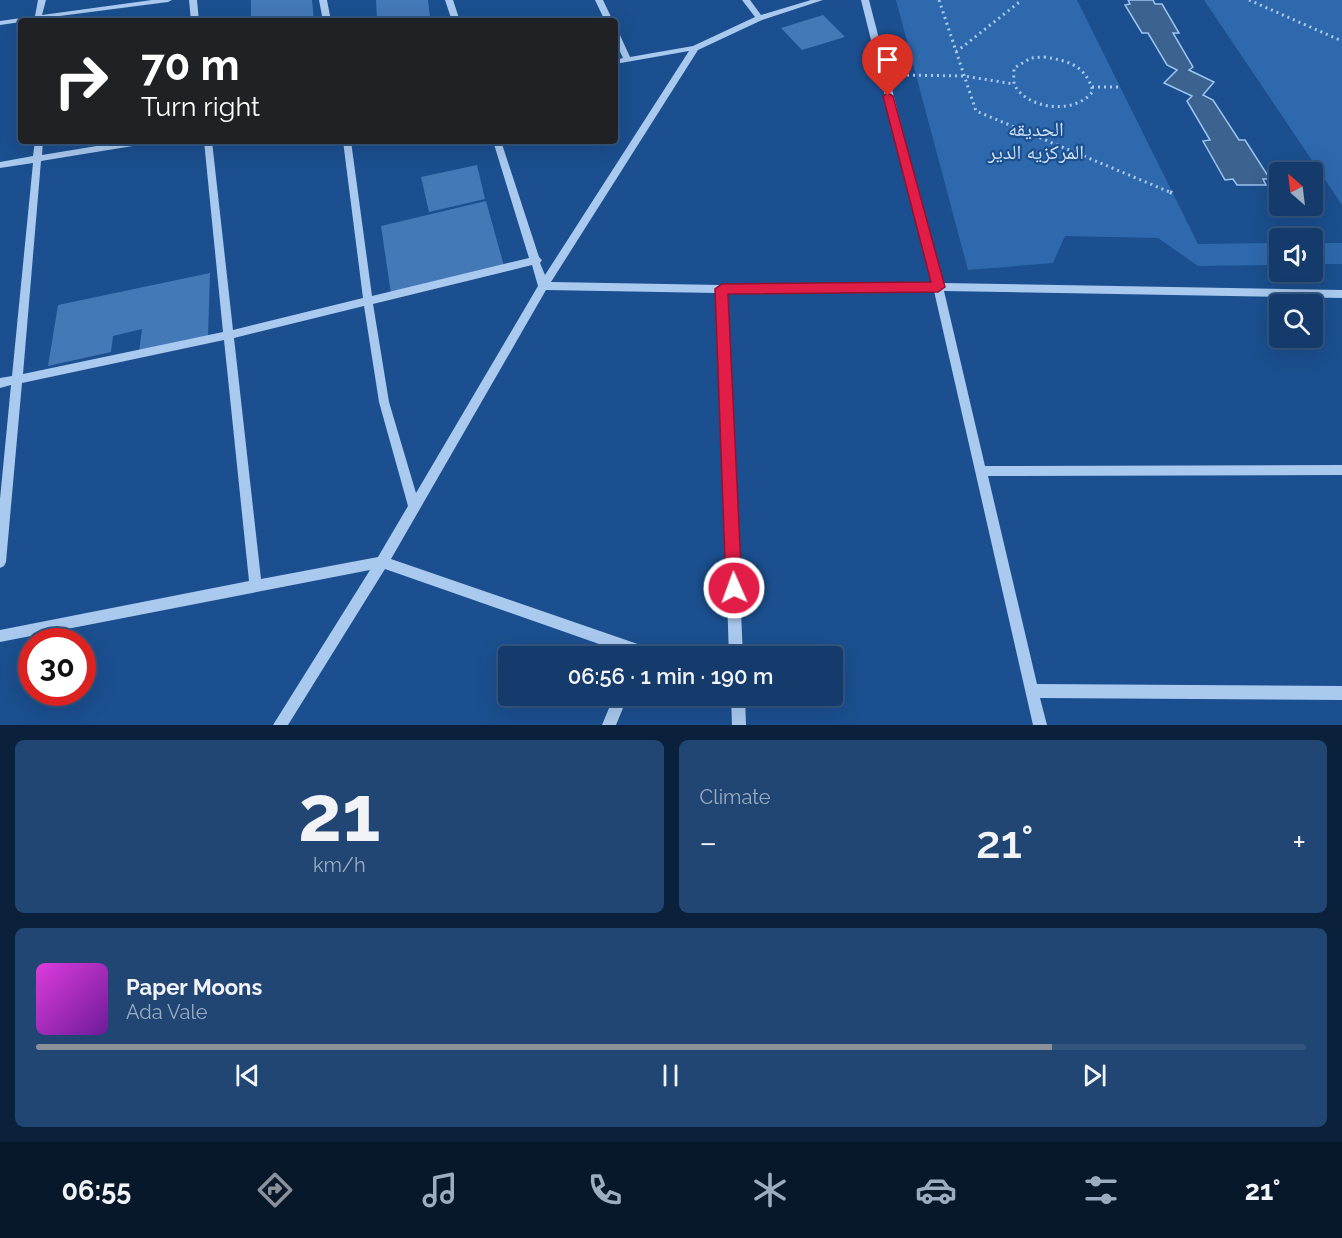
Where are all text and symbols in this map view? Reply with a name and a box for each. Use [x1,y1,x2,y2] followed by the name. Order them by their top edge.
[862,34,913,96] pin
[141,41,240,90] text: 70 m
[42,42,120,120] icon: right
[871,43,904,76] icon: arrive
[141,91,260,122] text: Turn right
[987,117,1084,164] park label: الحديقه المركزيه الدير
[1269,162,1323,216] north arrow
[1269,162,1323,348] map controls
[1269,228,1323,282] button: sound
[1269,294,1323,348] button: search
[702,556,766,620] position arrow
[18,628,96,706] speed limit sign: 30
[568,663,773,689] text: 06:56 · 1 min · 190 m
[298,768,381,859] text: 21
[700,785,771,809] text: Climate
[976,816,1034,869] text: 21°
[700,823,717,862] text: −
[1292,823,1306,862] text: +
[313,853,366,877] text: km/h
[126,974,262,1000] text: Paper Moons
[126,1000,208,1024] text: Ada Vale
[231,1059,264,1092] icon: previous
[654,1059,687,1092] icon: pause
[1078,1059,1111,1092] icon: next
[254,1169,296,1211] icon: directions
[419,1169,461,1211] icon: music
[584,1169,626,1211] icon: phone
[749,1169,791,1211] icon: climate
[915,1169,957,1211] icon: car
[1080,1169,1122,1211] icon: filters
[62,1175,131,1206] text: 06:55
[1245,1175,1280,1206] text: 21°

